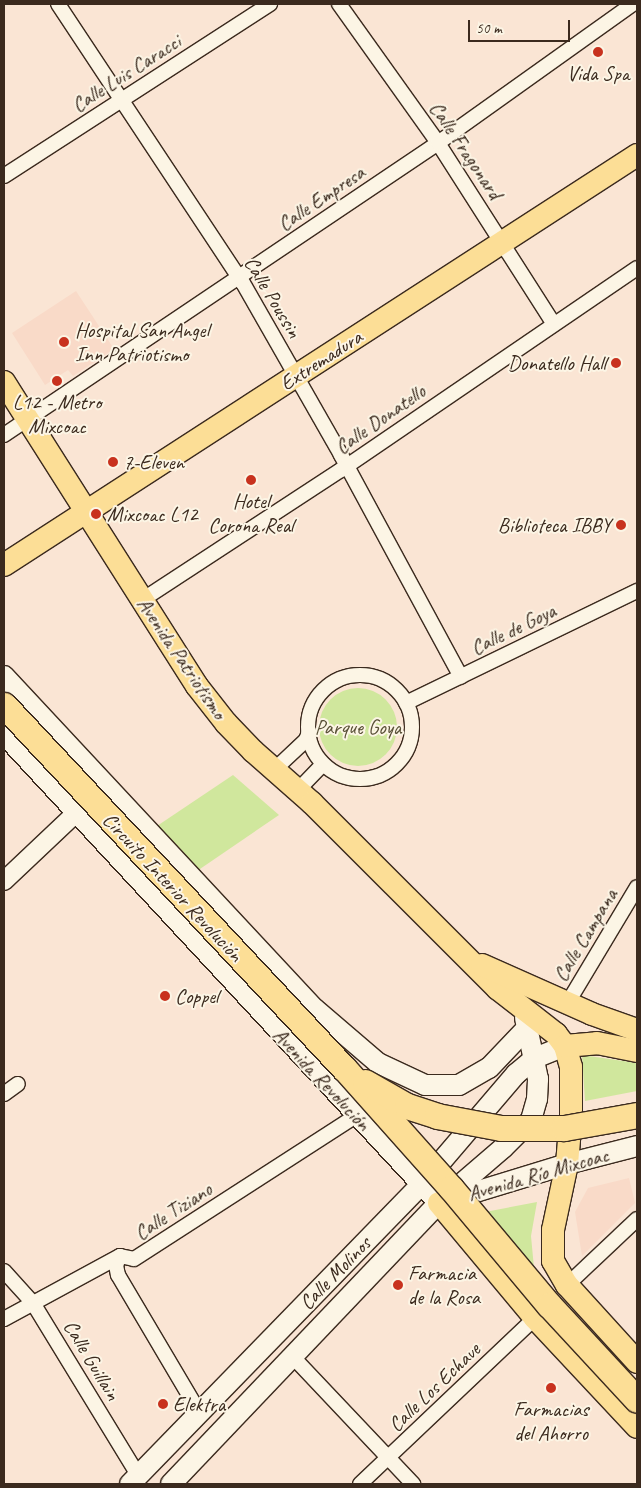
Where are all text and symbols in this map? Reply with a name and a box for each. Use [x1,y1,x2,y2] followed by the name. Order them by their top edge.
[471,10,574,42] scale bar
[476,19,502,38] text: 50 m
[67,29,185,117] street label: Calle Luis Caracci
[592,46,604,58] marker: Vida Spa
[566,60,630,86] place label: Vida Spa
[424,96,508,204] street label: Calle Fragonard
[273,160,369,236] street label: Calle Empresa
[239,252,307,342] street label: Calle Poussin
[75,317,209,367] place label: Hospital San Angel Inn Patriotismo
[275,324,367,396] street label: Extremadura
[57,335,71,349] marker: Hospital San Angel Inn Patriotismo
[507,350,606,376] place label: Donatello Hall
[610,357,622,369] marker: Donatello Hall
[51,375,63,387] marker: L12 - Metro Mixcoac
[330,379,430,459] street label: Calle Donatello
[13,389,101,439] place label: L12 - Metro Mixcoac
[123,449,184,475] place label: 7-Eleven
[107,456,119,468] marker: 7-Eleven
[245,474,257,486] marker: Hotel Corona Real
[208,488,294,538] place label: Hotel Corona Real
[107,501,198,527] place label: Mixcoac L12
[89,507,103,521] marker: Mixcoac L12
[498,512,611,538] place label: Biblioteca IBBY
[615,519,627,531] marker: Biblioteca IBBY
[132,592,232,724] street label: Avenida Patriotismo
[466,598,560,660] street label: Calle de Goya
[315,714,401,740] park label: Parque Goya
[97,807,249,967] street label: Circuito Interior Revolución
[548,884,622,986] street label: Calle Campana
[175,983,219,1009] place label: Coppel
[159,990,171,1002] marker: Coppel
[268,1022,376,1136] street label: Avenida Revolución
[465,1142,611,1206] street label: Avenida Río Mixcoac
[129,1177,217,1245] street label: Calle Tiziano
[294,1231,376,1315] street label: Calle Molinos
[408,1260,480,1310] place label: Farmacia de la Rosa
[392,1279,404,1291] marker: Farmacia de la Rosa
[58,1315,126,1405] street label: Calle Guillain
[383,1337,485,1437] street label: Calle Los Echave
[545,1382,557,1394] marker: Farmacias del Ahorro
[173,1391,225,1417] place label: Elektra
[513,1396,589,1446] place label: Farmacias del Ahorro
[157,1398,169,1410] marker: Elektra

